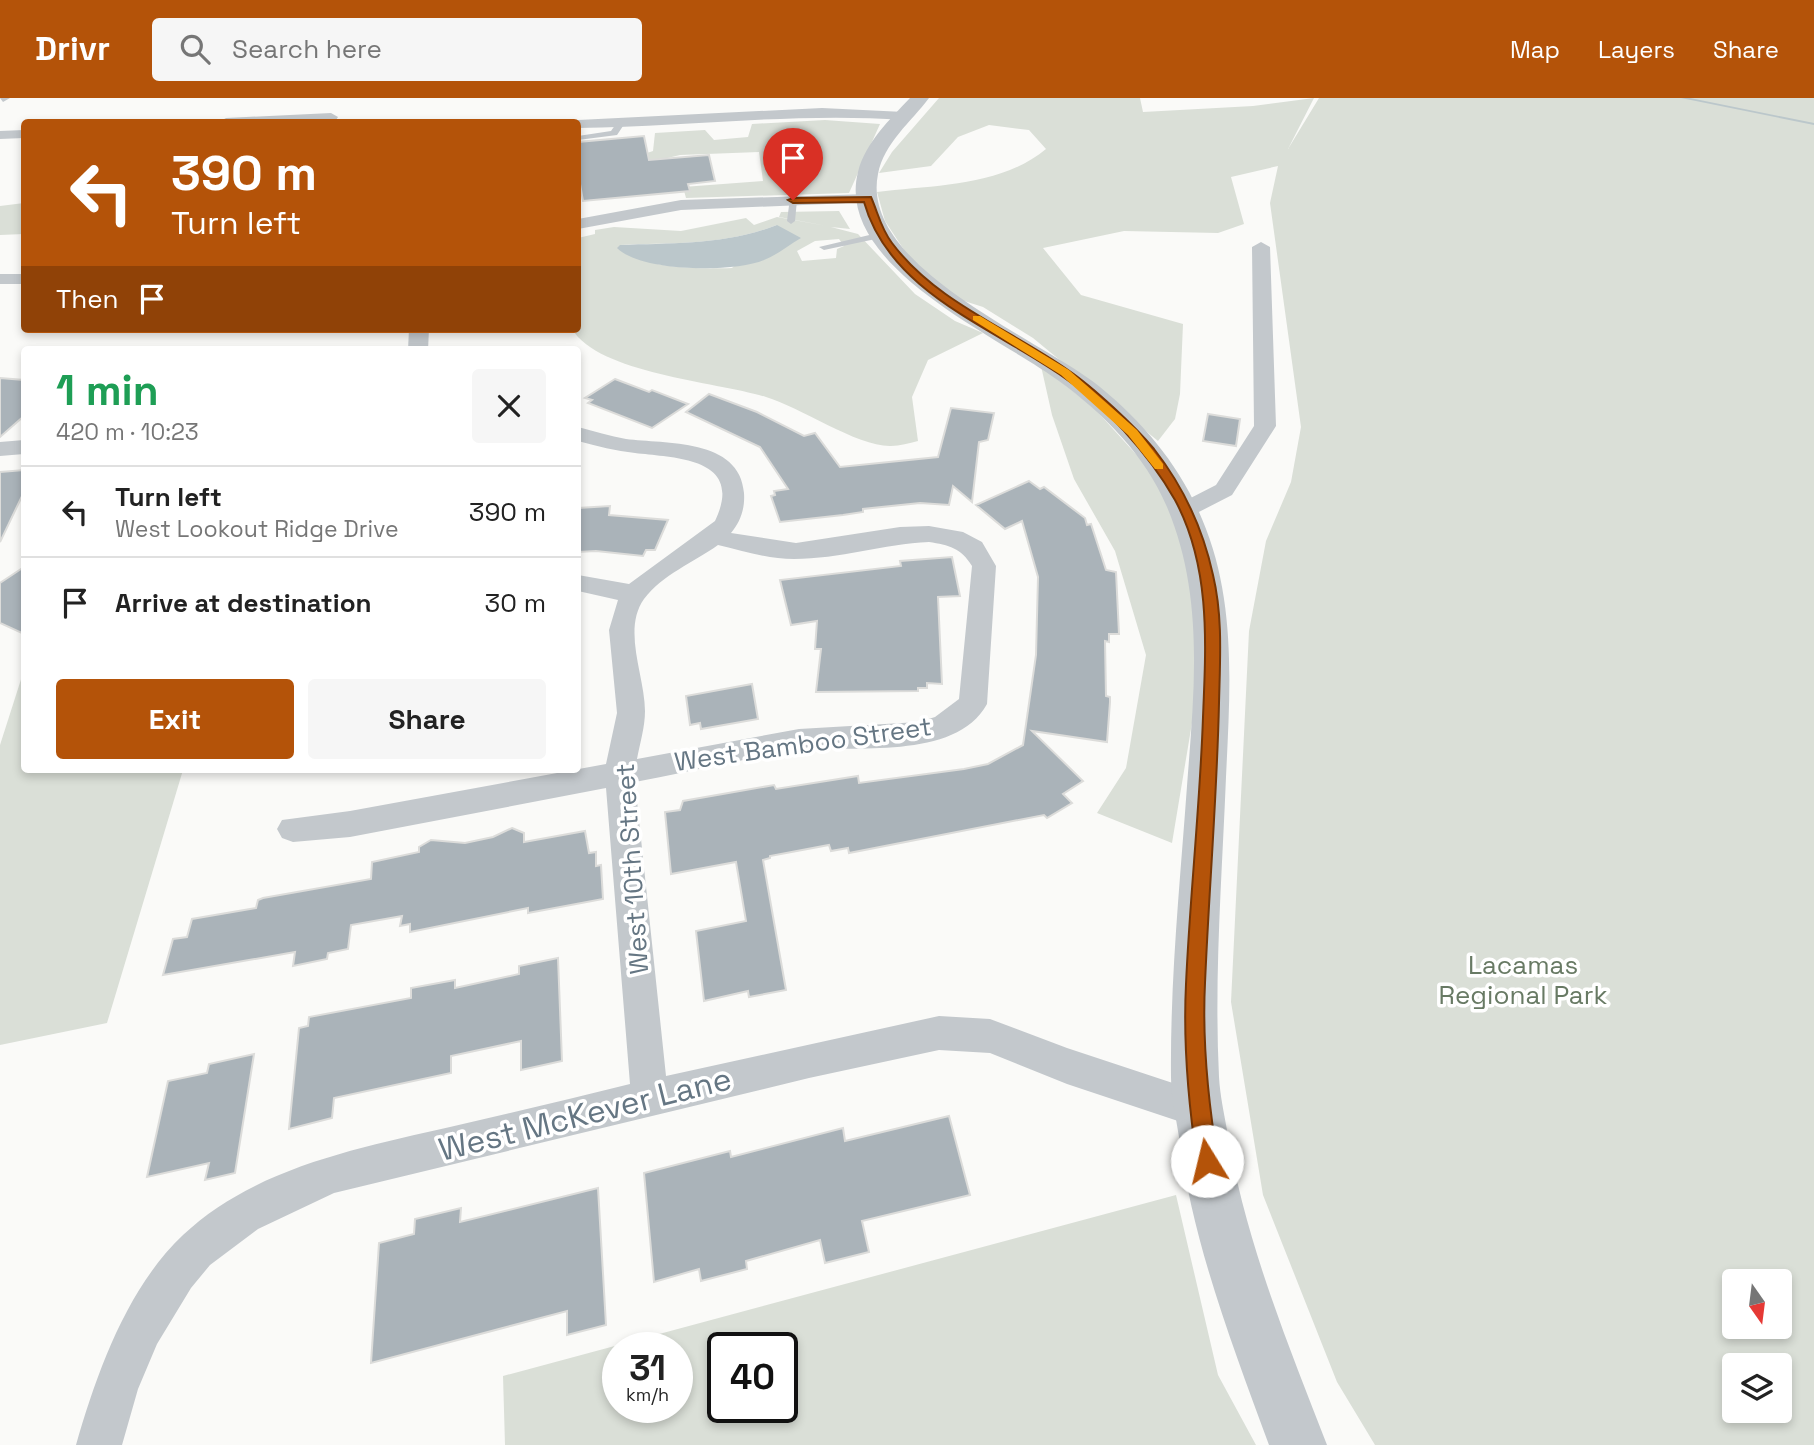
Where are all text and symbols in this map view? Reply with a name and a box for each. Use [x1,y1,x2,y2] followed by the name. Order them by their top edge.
[152,18,642,81] search box
[35,28,110,70] text: Drivr
[176,30,214,68] icon: search
[232,32,382,66] text: Search here
[1510,34,1560,65] text: Map
[1598,34,1675,65] text: Layers
[1713,34,1779,65] text: Share
[763,128,823,200] pin
[774,139,812,177] icon: arrive
[171,142,317,204] text: 390 m
[56,147,147,238] icon: left
[171,203,301,243] text: Turn left
[133,280,171,318] icon: arrive
[56,282,119,316] text: Then
[56,364,159,417] text: 1 min
[472,369,546,443] button: close
[56,417,199,447] text: 420 m · 10:23
[115,480,222,514] text: Turn left
[56,493,94,531] icon: left
[469,495,546,529] text: 390 m
[115,514,399,544] text: West Lookout Ridge Drive
[56,584,94,622] icon: arrive
[115,586,372,620] text: Arrive at destination
[485,586,546,620] text: 30 m
[56,679,294,759] button: Exit
[308,679,546,759] button: Share
[672,709,934,779] street label: West Bamboo Street
[608,762,656,976] street label: West 10th Street
[1439,948,1607,1012] park label: Lacamas Regional Park
[435,1058,735,1170] street label: West McKever Lane
[1170,1124,1244,1198] position arrow
[1722,1269,1792,1339] north arrow
[1722,1269,1792,1423] map controls
[707,1332,798,1423] speed limit sign: 40
[629,1346,666,1390] text: 31
[1722,1353,1792,1423] button: layers
[626,1383,669,1406] text: km/h

